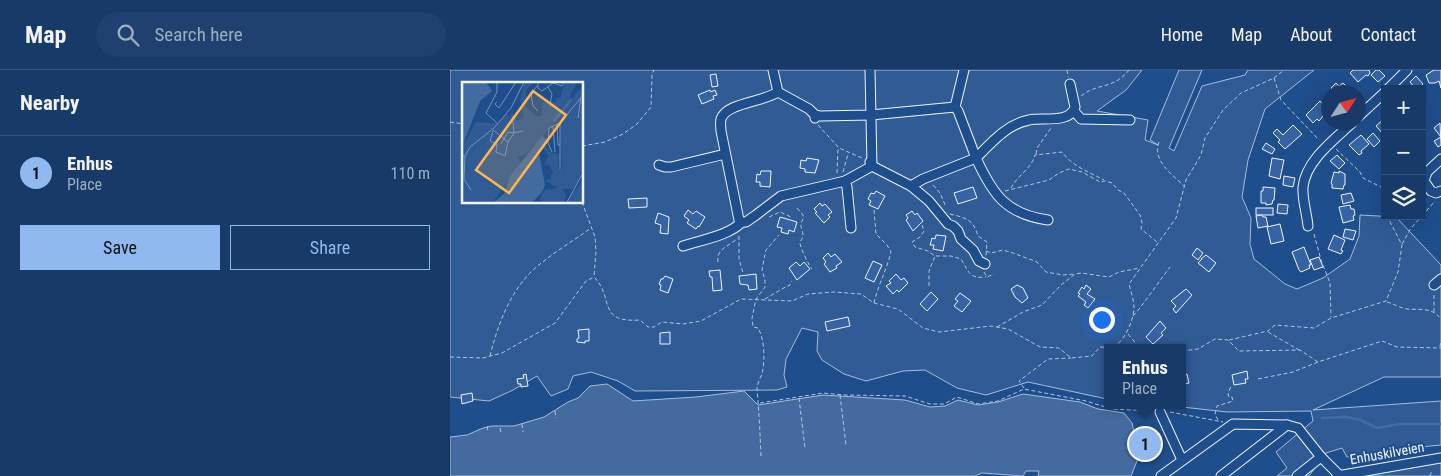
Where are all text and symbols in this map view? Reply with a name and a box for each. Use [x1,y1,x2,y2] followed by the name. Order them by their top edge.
[96,12,446,57] search box
[25,21,66,49] text: Map
[114,21,142,49] icon: search
[154,23,243,46] text: Search here
[1161,24,1203,45] text: Home
[1231,24,1262,45] text: Map
[1290,24,1332,45] text: About
[1360,24,1416,45] text: Contact
[462,82,584,204] inset map
[1321,85,1366,130] north arrow
[1381,85,1426,220] map controls
[1381,85,1426,130] button: +
[20,91,79,115] text: Nearby
[1381,130,1426,175] button: −
[67,152,113,175] text: Enhus
[32,164,40,183] text: 1
[391,164,430,183] text: 110 m
[67,175,102,194] text: Place
[1381,175,1426,220] button: layers
[20,225,220,270] button: Save
[230,225,430,270] button: Share
[1089,307,1115,333] your location
[1104,344,1186,409] popup
[1122,356,1168,379] text: Enhus
[1122,379,1157,398] text: Place
[1129,425,1161,463] pin: 1
[1348,439,1426,467] street label: Enhuskilveien

